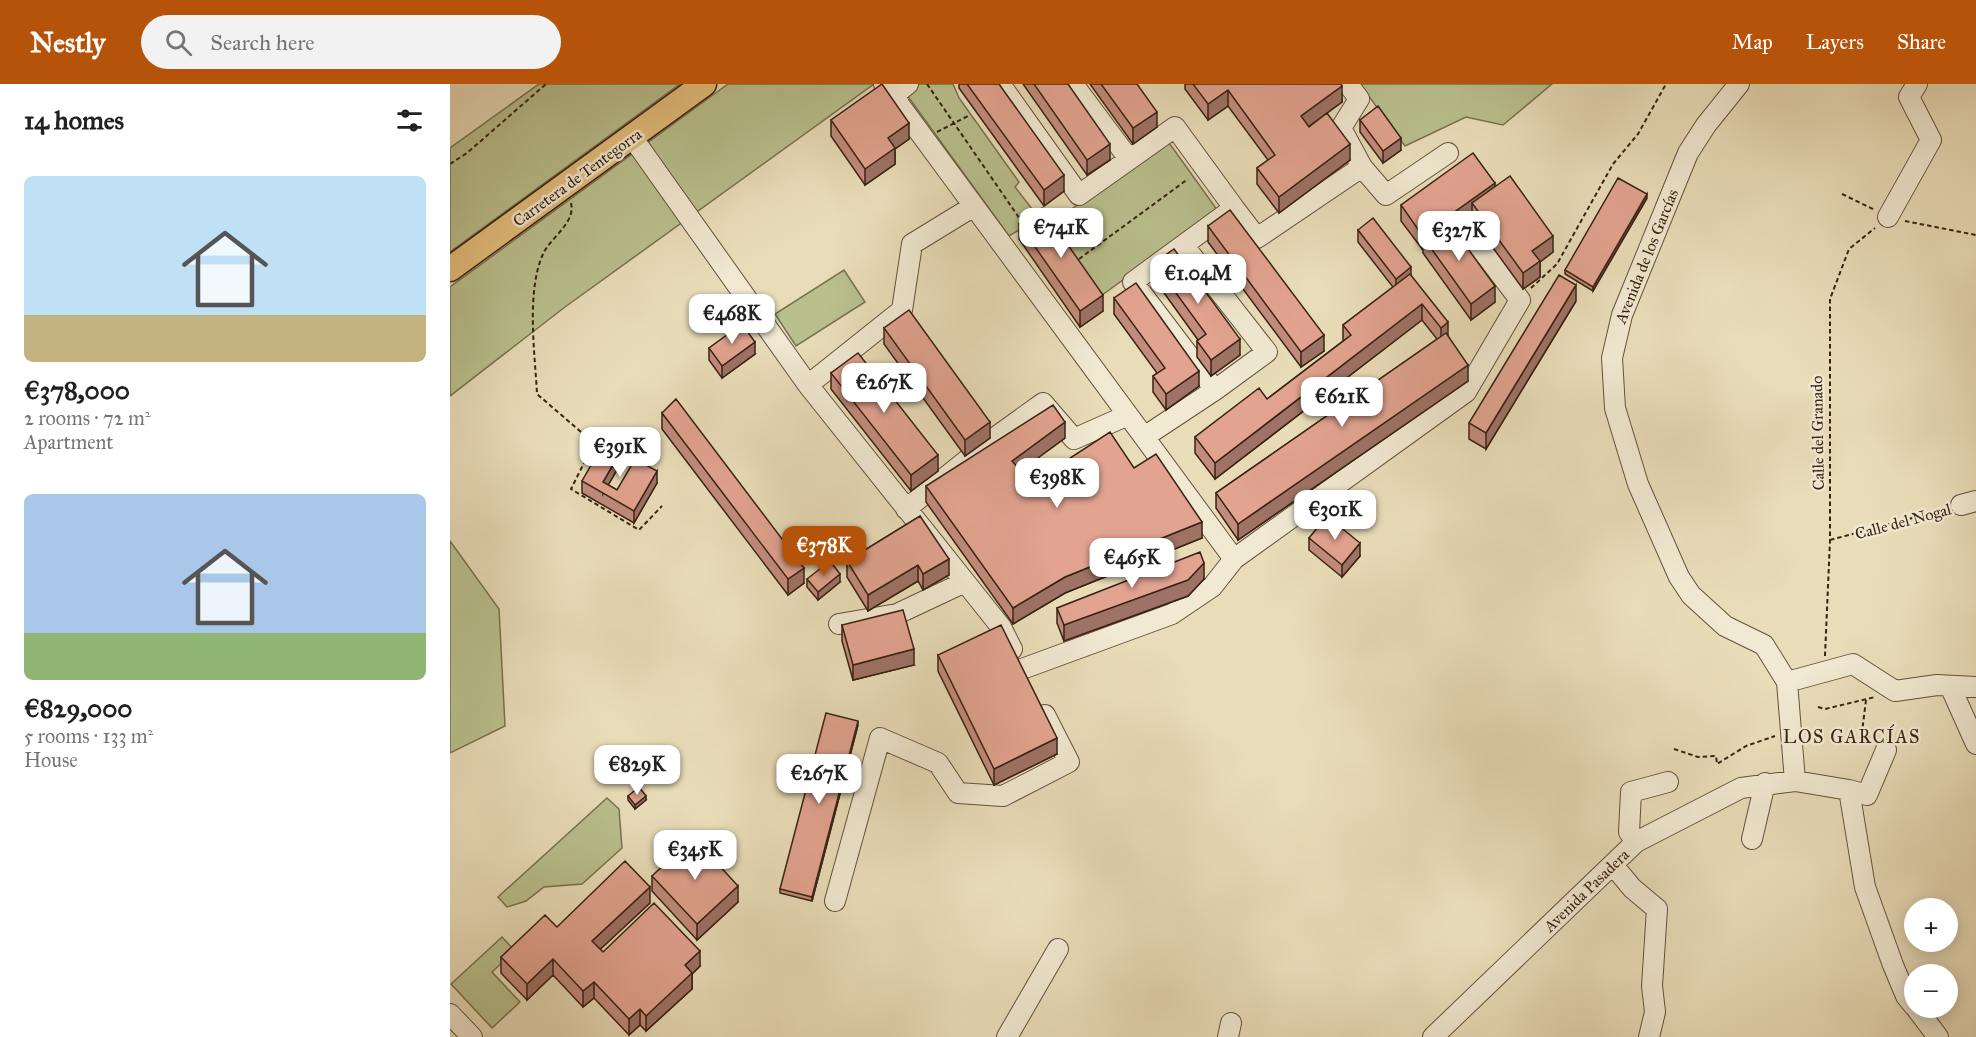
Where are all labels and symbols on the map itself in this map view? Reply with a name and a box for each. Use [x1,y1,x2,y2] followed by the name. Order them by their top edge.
[509,124,646,231] street label: Carretera de Tentegorra
[1610,186,1682,327] street label: Avenida de los Garcías
[1019,208,1103,259] pin: €741K
[1417,211,1501,262] pin: €327K
[1149,254,1247,305] pin: €1.04M
[690,294,774,345] pin: €468K
[842,363,926,414] pin: €267K
[1807,375,1828,491] street label: Calle del Granado
[1300,377,1384,428] pin: €621K
[578,427,662,478] pin: €391K
[1015,458,1099,509] pin: €398K
[1293,490,1377,541] pin: €301K
[1853,499,1954,544] street label: Calle del Nogal
[782,526,866,577] pin: €378K
[1090,538,1174,589] pin: €465K
[1783,724,1921,748] district label: LOS GARCÍAS
[595,745,679,796] pin: €829K
[777,754,861,805] pin: €267K
[653,830,737,881] pin: €345K
[1539,845,1633,937] street label: Avenida Pasadera

